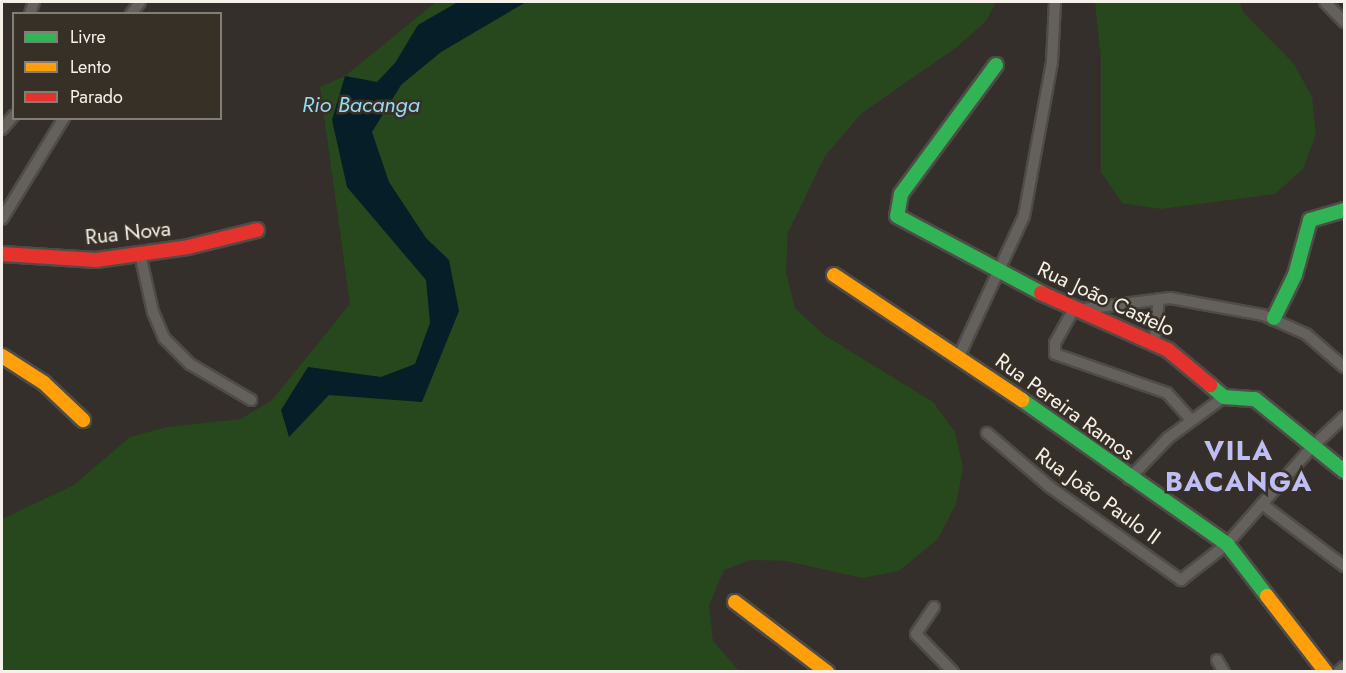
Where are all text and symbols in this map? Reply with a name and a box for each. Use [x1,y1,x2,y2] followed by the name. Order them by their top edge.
[12,12,222,120] legend
[70,24,106,50] text: Livre
[70,54,111,80] text: Lento
[70,84,123,110] text: Parado
[302,92,420,118] water label: Rio Bacanga
[84,216,172,250] street label: Rua Nova
[1033,256,1179,342] street label: Rua João Castelo
[991,348,1139,466] street label: Rua Pereira Ramos
[1165,434,1313,497] district label: VILA BACANGA
[1031,442,1165,550] street label: Rua João Paulo II

